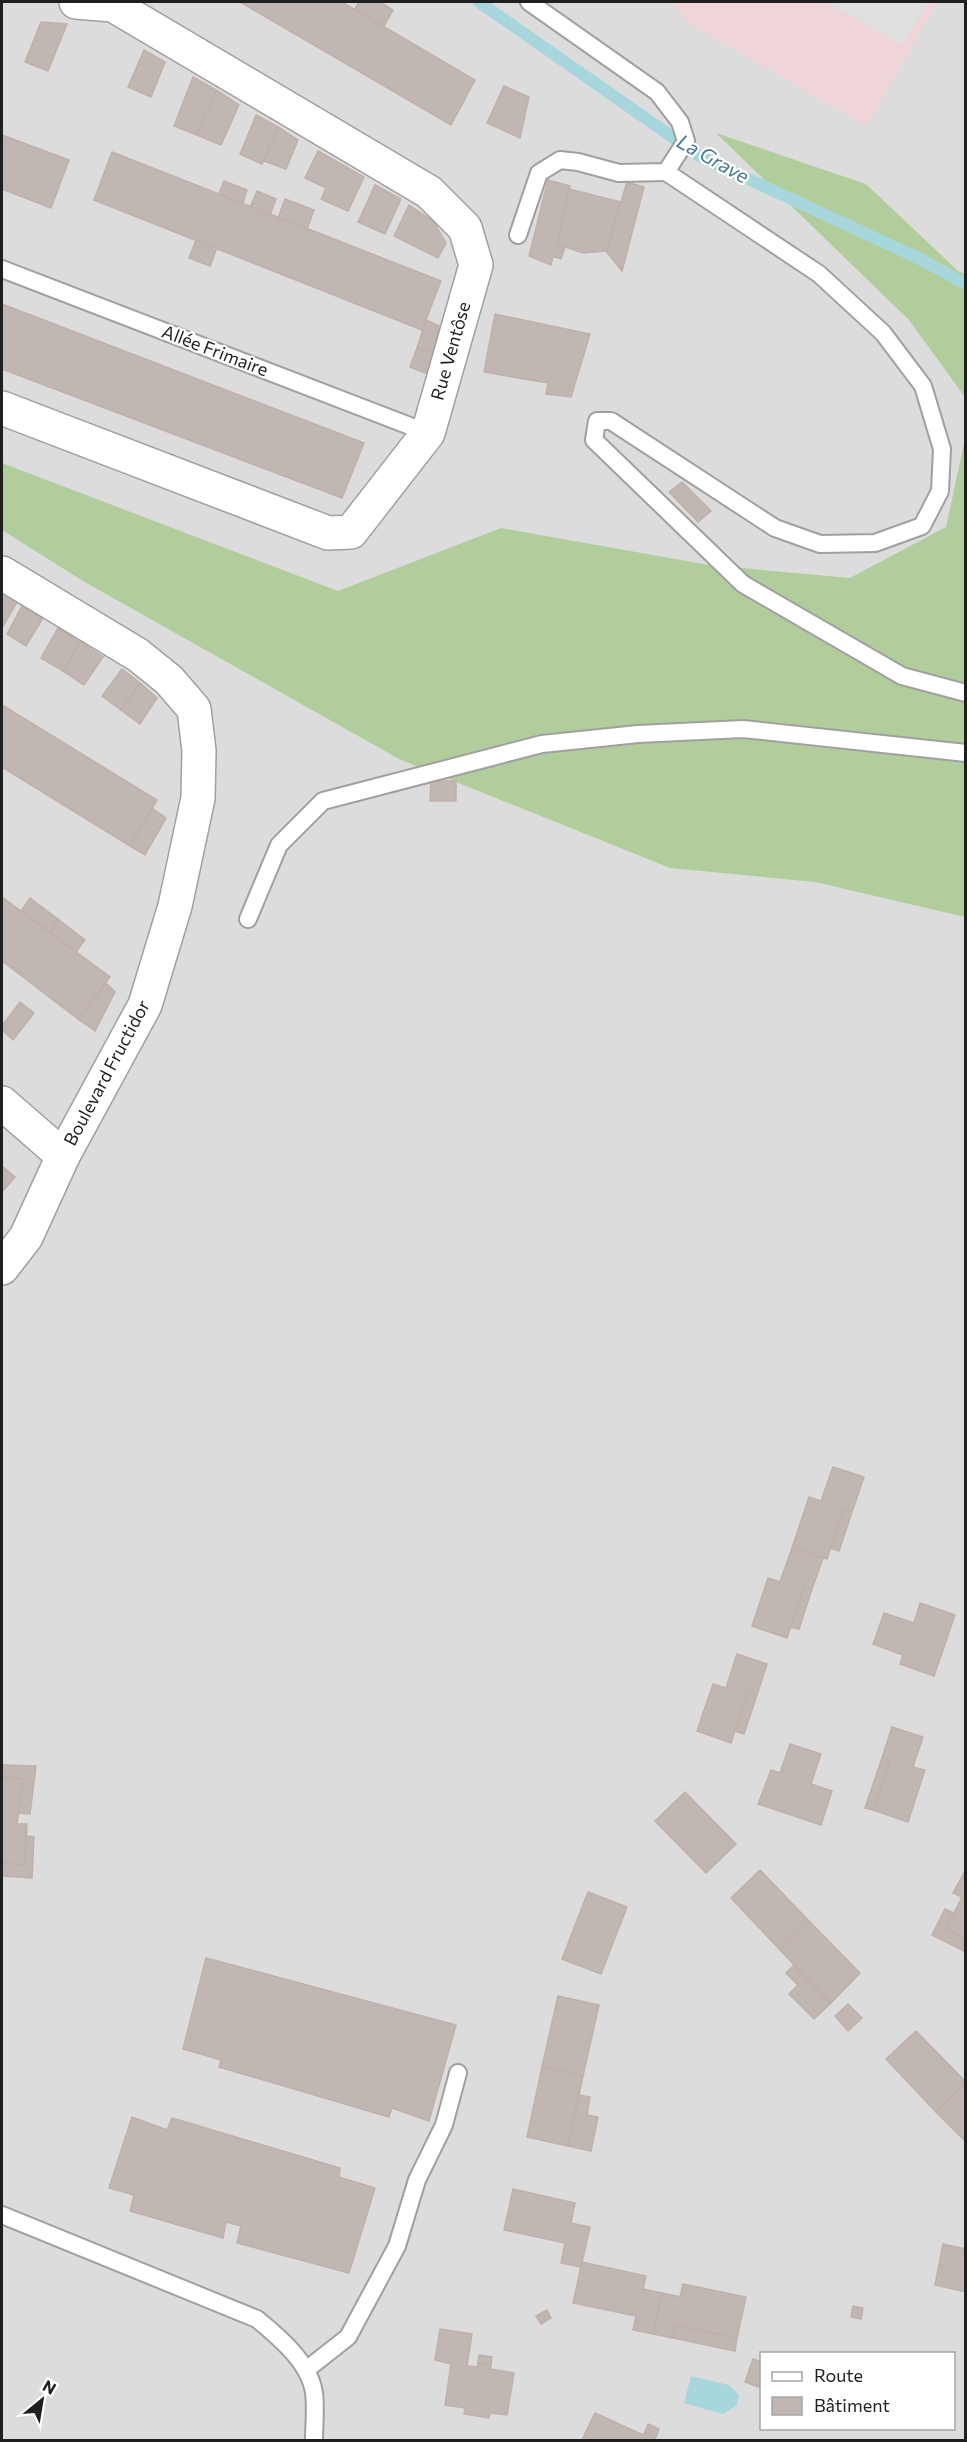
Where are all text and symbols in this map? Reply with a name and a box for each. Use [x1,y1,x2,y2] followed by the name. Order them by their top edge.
[673,129,754,188] water label: La Grave
[425,299,475,402] street label: Rue Ventôse
[159,320,272,380] street label: Allée Frimaire
[58,996,154,1149] street label: Boulevard Fructidor
[760,2352,955,2430] legend
[814,2364,863,2386] text: Route
[12,2370,72,2430] north arrow
[40,2375,60,2398] text: N
[814,2394,890,2416] text: Bâtiment

